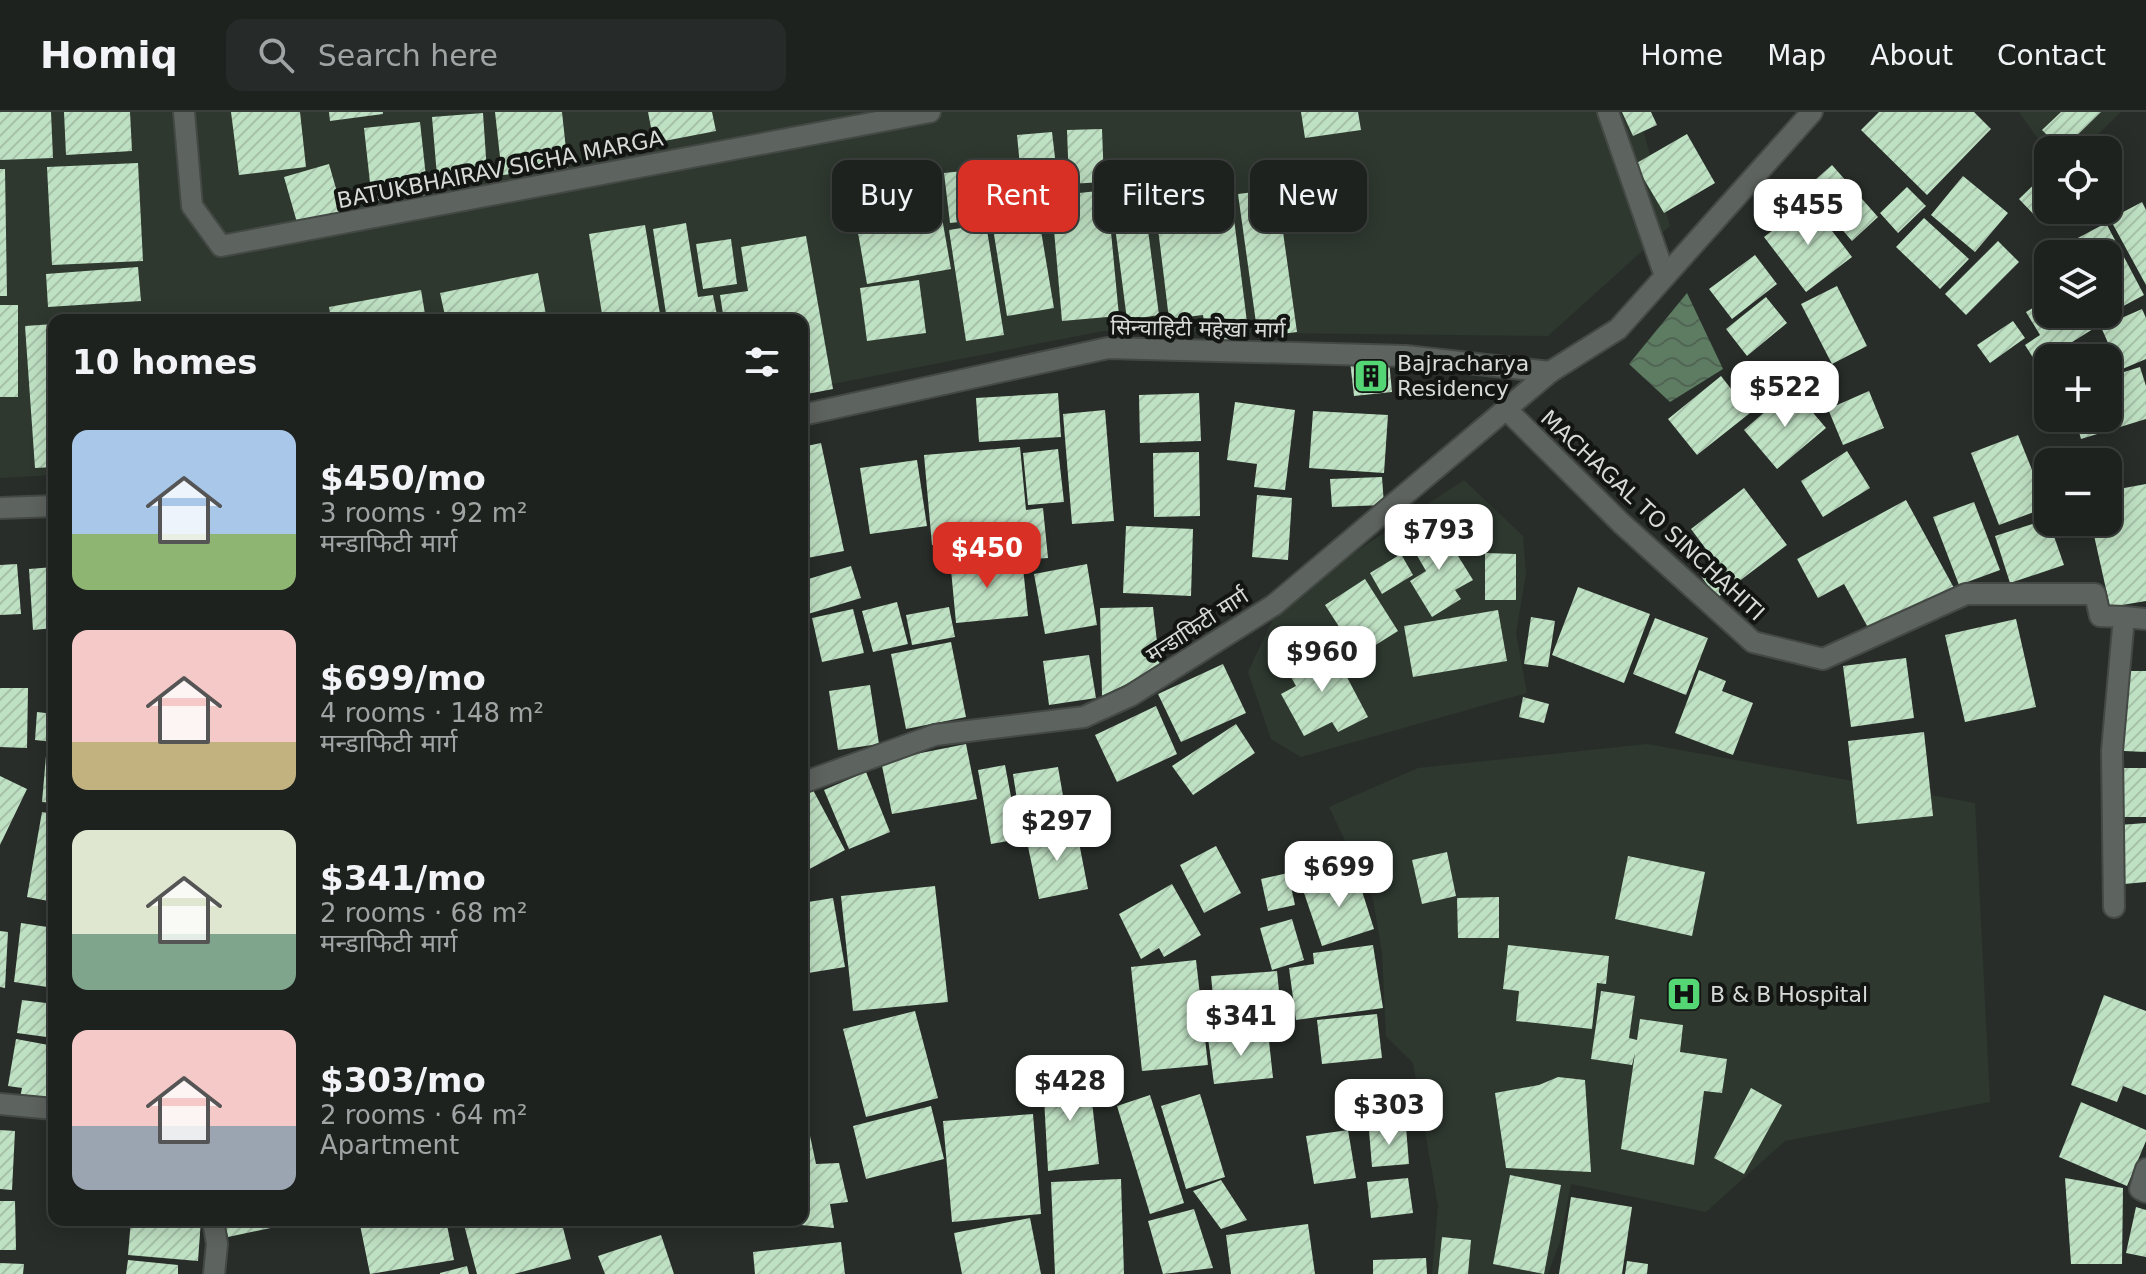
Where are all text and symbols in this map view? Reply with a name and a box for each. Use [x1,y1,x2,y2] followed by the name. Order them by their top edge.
[226,19,786,91] search box
[40,33,178,77] text: Homiq
[254,33,298,77] icon: search
[318,38,498,73] text: Search here
[1640,39,1723,72] text: Home
[1767,39,1826,72] text: Map
[1870,39,1953,72] text: About
[1997,39,2106,72] text: Contact
[335,126,665,213] street label: BATUKBHAIRAV SICHA MARGA
[2034,136,2122,536] map controls
[2034,136,2122,224] button: locate
[832,160,942,232] chip: Buy
[958,160,1078,232] chip: Rent
[1094,160,1234,232] chip: Filters
[1250,160,1367,232] chip: New
[1761,179,1855,247] pin: $455
[1772,190,1844,220] text: $455
[2034,240,2122,328] button: layers
[1110,313,1287,343] street label: सिन्चाहिटी महेखा मार्ग
[740,340,784,384] icon: filters
[72,342,257,382] text: 10 homes
[2034,344,2122,432] button: +
[1397,351,1529,401] place label: Bajracharya Residency
[1352,357,1390,395] building icon: Bajracharya Residency
[1738,361,1832,429] pin: $522
[1749,372,1821,402] text: $522
[1536,405,1769,625] street label: MACHAGAL TO SINCHAHITI
[2034,448,2122,536] button: −
[320,458,486,498] text: $450/mo
[136,462,232,558] icon: home
[320,498,528,528] text: 3 rooms · 92 m²
[1392,504,1486,572] pin: $793
[1403,515,1475,545] text: $793
[940,522,1034,590] pin: $450
[320,528,457,558] text: मन्डाफिटी मार्ग
[951,533,1023,563] text: $450
[1142,583,1254,668] street label: मन्डाफिटी मार्ग
[1275,626,1369,694] pin: $960
[1286,637,1358,667] text: $960
[320,658,486,698] text: $699/mo
[136,662,232,758] icon: home
[320,698,544,728] text: 4 rooms · 148 m²
[320,728,457,758] text: मन्डाफिटी मार्ग
[1010,795,1104,863] pin: $297
[1021,806,1093,836] text: $297
[1292,841,1386,909] pin: $699
[1303,852,1375,882] text: $699
[320,858,486,898] text: $341/mo
[136,862,232,958] icon: home
[320,898,528,928] text: 2 rooms · 68 m²
[320,928,457,958] text: मन्डाफिटी मार्ग
[1665,975,1703,1013] hospital icon: B & B Hospital
[1710,982,1868,1007] place label: B & B Hospital
[1194,990,1288,1058] pin: $341
[1205,1001,1277,1031] text: $341
[1023,1055,1117,1123] pin: $428
[320,1060,486,1100] text: $303/mo
[136,1062,232,1158] icon: home
[1034,1066,1106,1096] text: $428
[1342,1079,1436,1147] pin: $303
[1353,1090,1425,1120] text: $303
[320,1100,528,1130] text: 2 rooms · 64 m²
[320,1130,459,1160] text: Apartment

